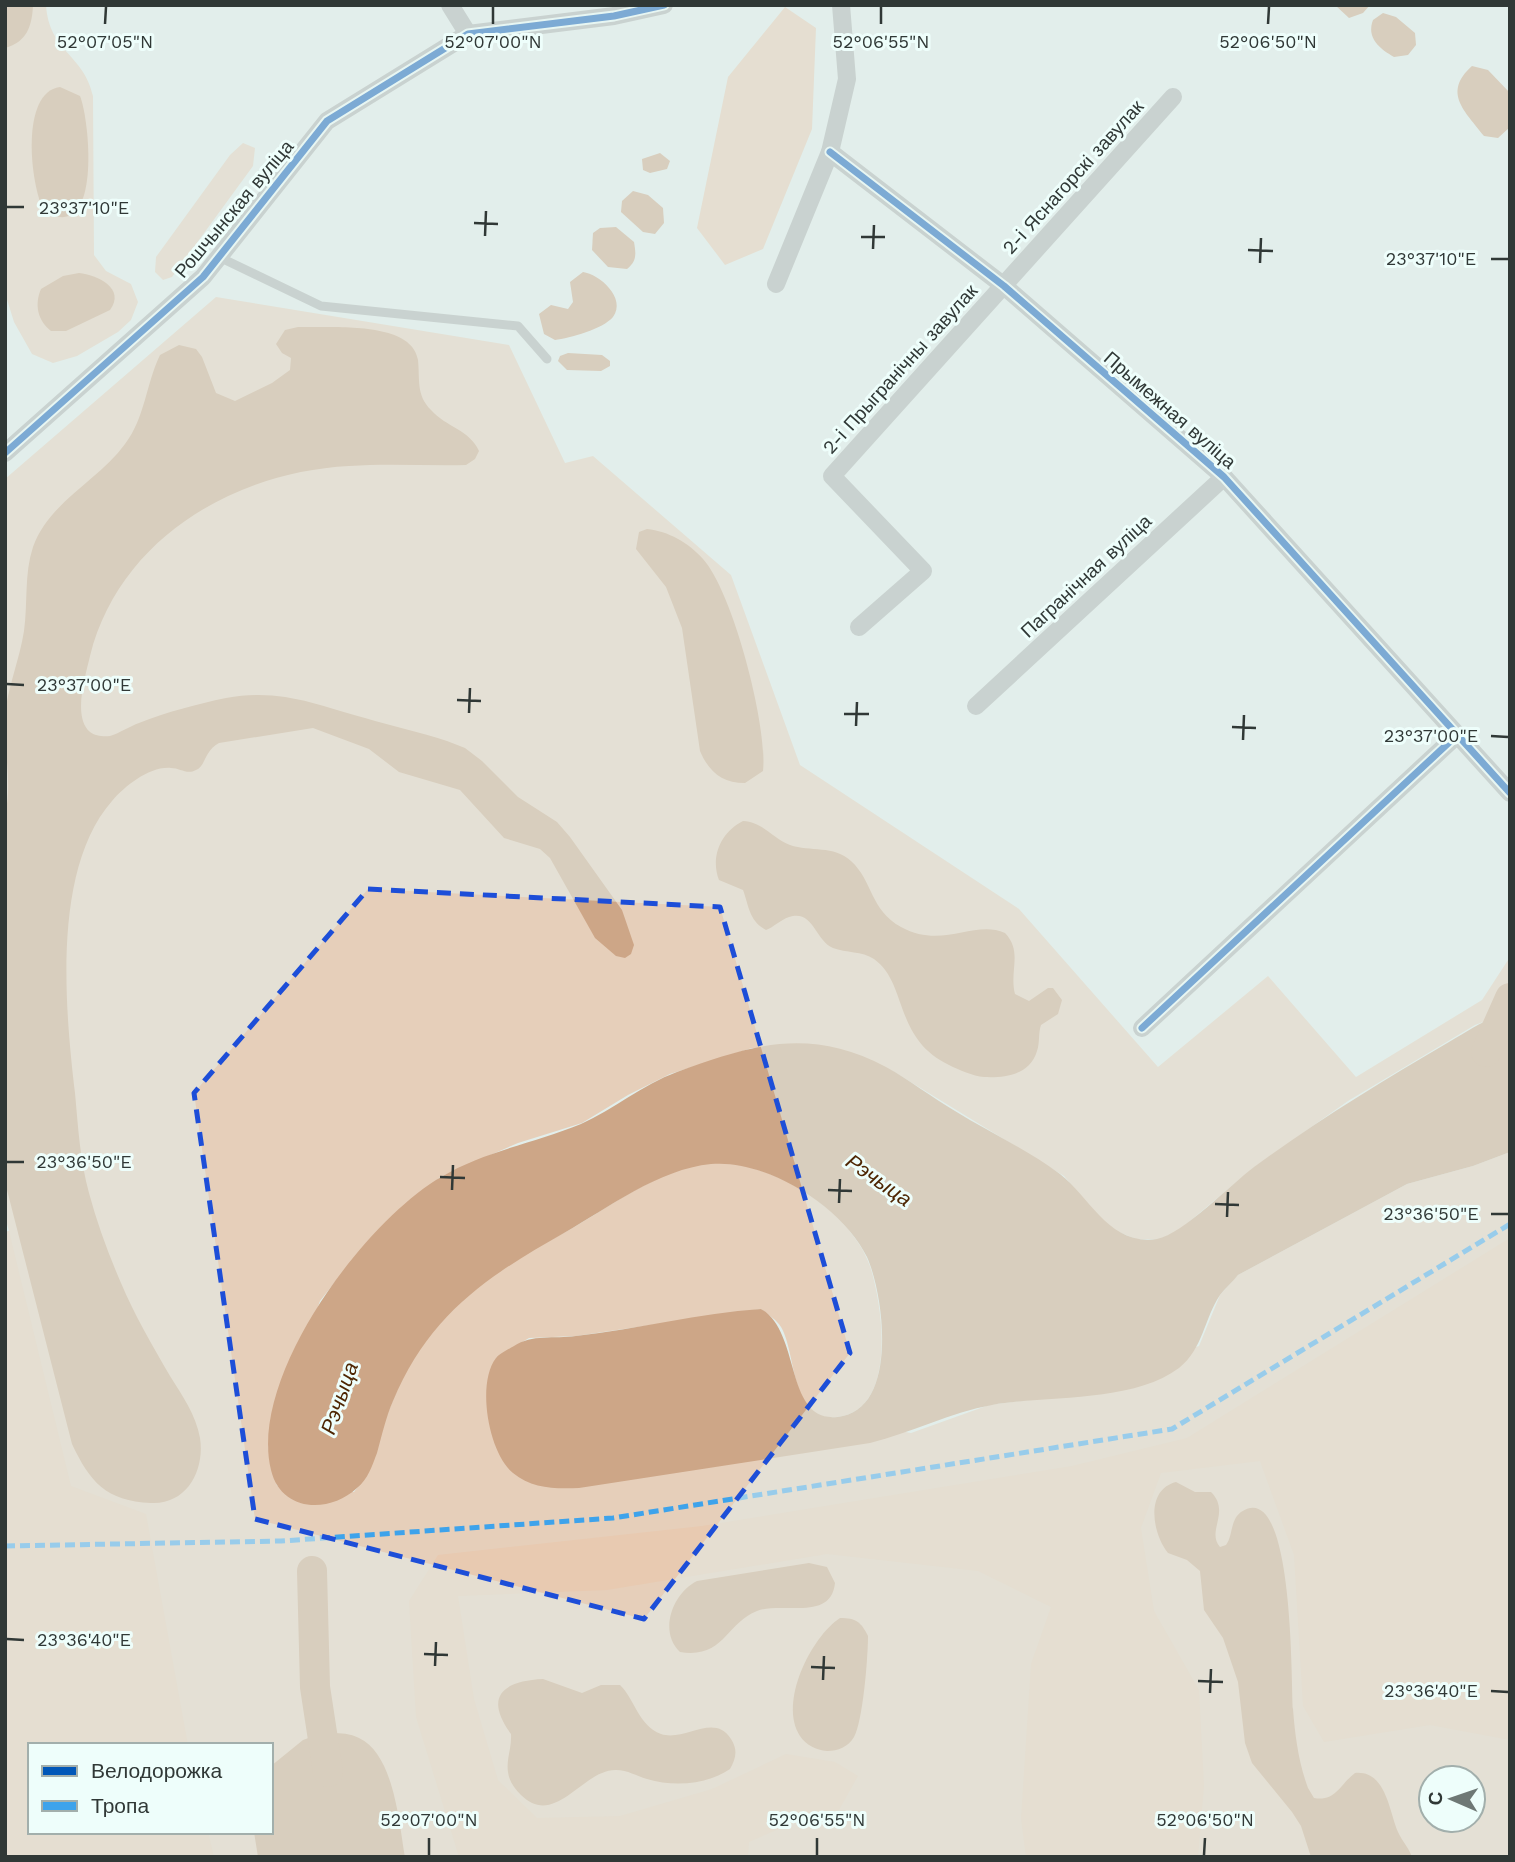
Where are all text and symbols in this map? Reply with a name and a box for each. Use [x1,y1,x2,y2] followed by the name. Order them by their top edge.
[57,31,153,52] text: 52°07'05"N
[444,31,542,52] text: 52°07'00"N
[832,31,930,52] text: 52°06'55"N
[1219,31,1317,52] text: 52°06'50"N
[998,95,1149,259] street label: 2-і Яснагорскі завулак
[170,135,299,283] street label: Рошчынская вуліца
[39,197,129,218] text: 23°37'10"E
[1386,248,1476,269] text: 23°37'10"E
[818,279,983,459] street label: 2-і Прыгранічны завулак
[1099,346,1241,474] street label: Прымежная вуліца
[1016,509,1156,642] street label: Пагранічная вуліца
[37,674,131,695] text: 23°37'00"E
[1384,725,1478,746] text: 23°37'00"E
[841,1148,917,1212] water label: Рэчыца
[36,1151,132,1172] text: 23°36'50"E
[1383,1203,1479,1224] text: 23°36'50"E
[315,1359,363,1437] water label: Рэчыца
[37,1629,131,1650] text: 23°36'40"E
[1384,1680,1478,1701] text: 23°36'40"E
[28,1743,273,1834] legend
[91,1758,222,1783] text: Велодорожка
[1417,1764,1487,1834] north arrow
[1424,1791,1447,1806] text: С
[91,1793,149,1818] text: Тропа
[380,1809,478,1830] text: 52°07'00"N
[768,1809,866,1830] text: 52°06'55"N
[1156,1809,1254,1830] text: 52°06'50"N

